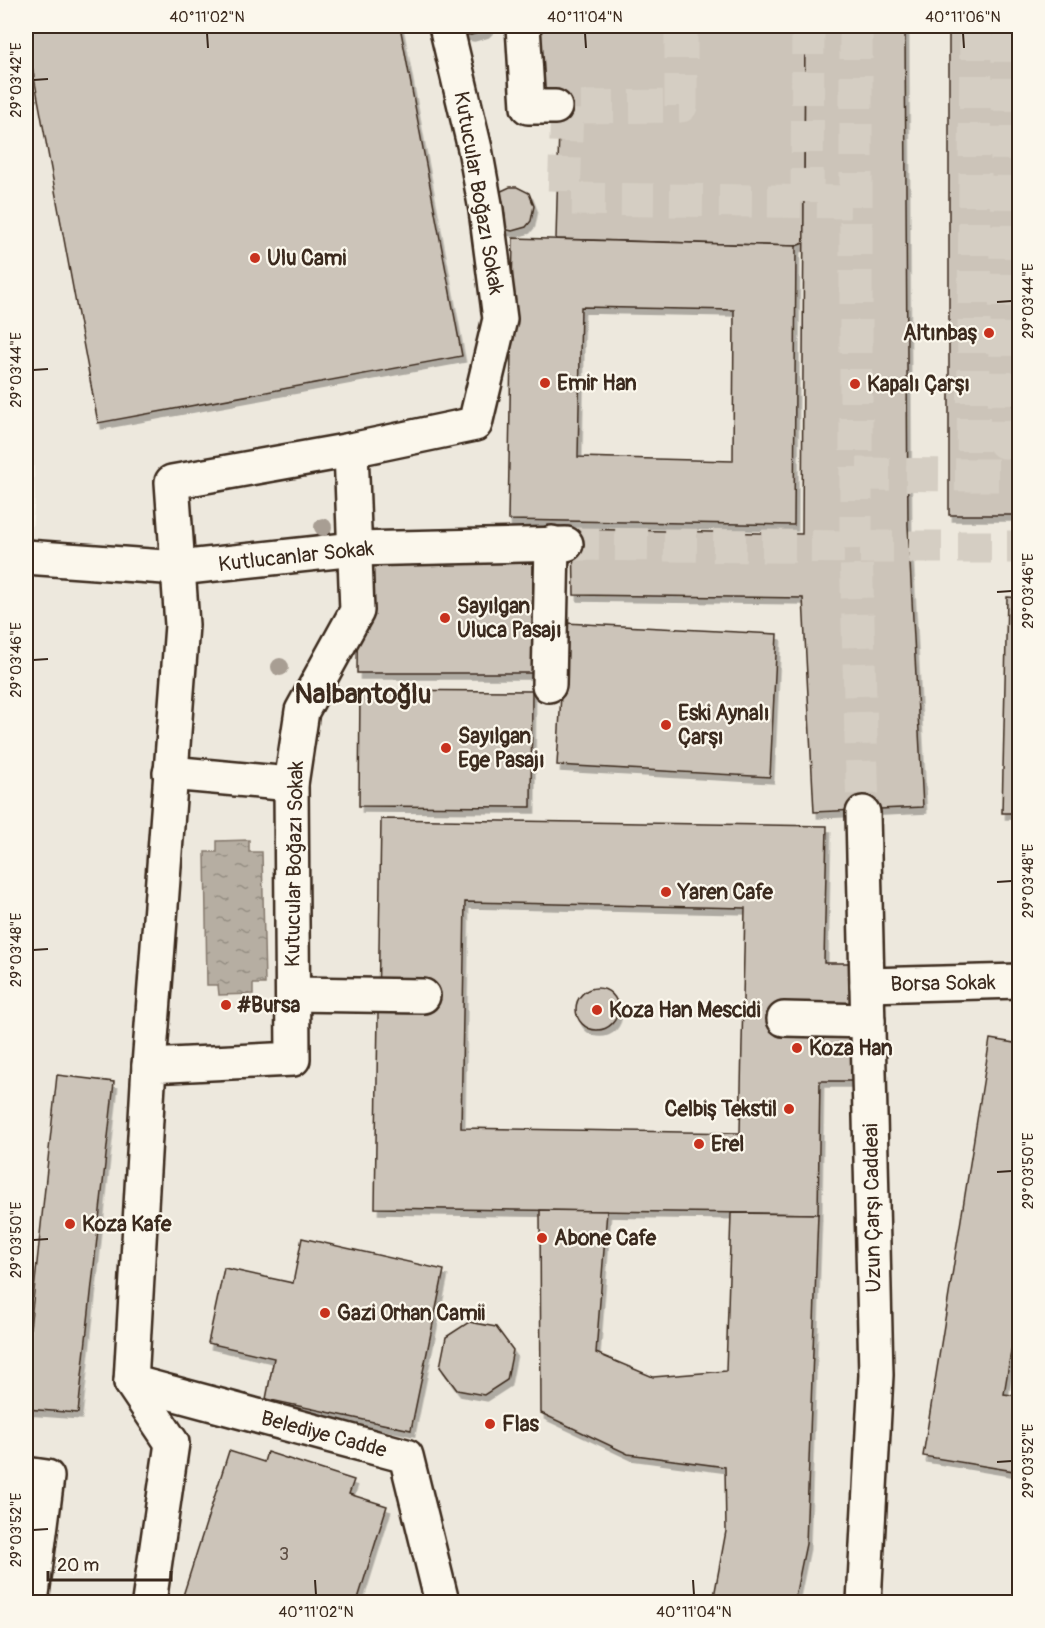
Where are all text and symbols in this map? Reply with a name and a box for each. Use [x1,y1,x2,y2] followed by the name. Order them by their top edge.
[169,8,245,27] text: 40°11'02"N
[547,8,623,27] text: 40°11'04"N
[925,8,1001,27] text: 40°11'06"N
[7,42,26,118] text: 29°03'42"E
[447,89,510,297] street label: Kutucular Boğazı Sokak
[267,245,346,272] place label: Ulu Cami
[248,251,262,265] marker: Ulu Cami
[1019,263,1038,339] text: 29°03'44"E
[903,320,978,347] place label: Altınbaş
[982,326,996,340] marker: Altınbaş
[7,332,26,408] text: 29°03'44"E
[557,370,637,397] place label: Emir Han
[867,371,970,398] place label: Kapalı Çarşı
[538,376,552,390] marker: Emir Han
[848,377,862,391] marker: Kapalı Çarşı
[217,535,376,578] street label: Kutlucanlar Sokak
[1019,553,1038,629] text: 29°03'46"E
[457,593,562,644] place label: Sayılgan Uluca Pasajı
[438,611,452,625] marker: Sayılgan Uluca Pasajı
[7,622,26,698] text: 29°03'46"E
[295,678,431,711] district label: Nalbantoğlu
[678,700,769,751] place label: Eski Aynalı Çarşı
[659,718,673,732] marker: Eski Aynalı Çarşı
[458,723,545,774] place label: Sayılgan Ege Pasajı
[439,741,453,755] marker: Sayılgan Ege Pasajı
[279,760,310,967] street label: Kutucular Boğazı Sokak
[1019,844,1038,918] text: 29°03'48"E
[677,879,774,906] place label: Yaren Cafe
[659,885,673,899] marker: Yaren Cafe
[7,913,26,987] text: 29°03'48"E
[890,969,996,998] street label: Borsa Sokak
[237,992,300,1019] place label: #Bursa
[609,997,761,1024] place label: Koza Han Mescidi
[219,998,233,1012] marker: #Bursa
[590,1003,604,1017] marker: Koza Han Mescidi
[809,1035,893,1062] place label: Koza Han
[790,1041,804,1055] marker: Koza Han
[665,1096,777,1123] place label: Celbiş Tekstil
[782,1102,796,1116] marker: Celbiş Tekstil
[858,1123,887,1293] street label: Uzun Çarşı Caddeai
[711,1131,744,1158] place label: Erel
[1019,1133,1038,1209] text: 29°03'50"E
[692,1137,706,1151] marker: Erel
[7,1202,26,1278] text: 29°03'50"E
[82,1211,172,1238] place label: Koza Kafe
[63,1217,77,1231] marker: Koza Kafe
[554,1225,657,1252] place label: Abone Cafe
[535,1231,549,1245] marker: Abone Cafe
[337,1300,485,1327] place label: Gazi Orhan Camii
[318,1306,332,1320] marker: Gazi Orhan Camii
[258,1405,390,1464] street label: Belediye Cadde
[502,1411,539,1438] place label: Flas
[483,1417,497,1431] marker: Flas
[1019,1423,1038,1498] text: 29°03'52"E
[7,1492,26,1567] text: 29°03'52"E
[279,1543,289,1566] house number: 3
[48,1544,171,1582] scale bar
[57,1554,99,1577] text: 20 m
[278,1603,354,1622] text: 40°11'02"N
[656,1603,732,1622] text: 40°11'04"N

